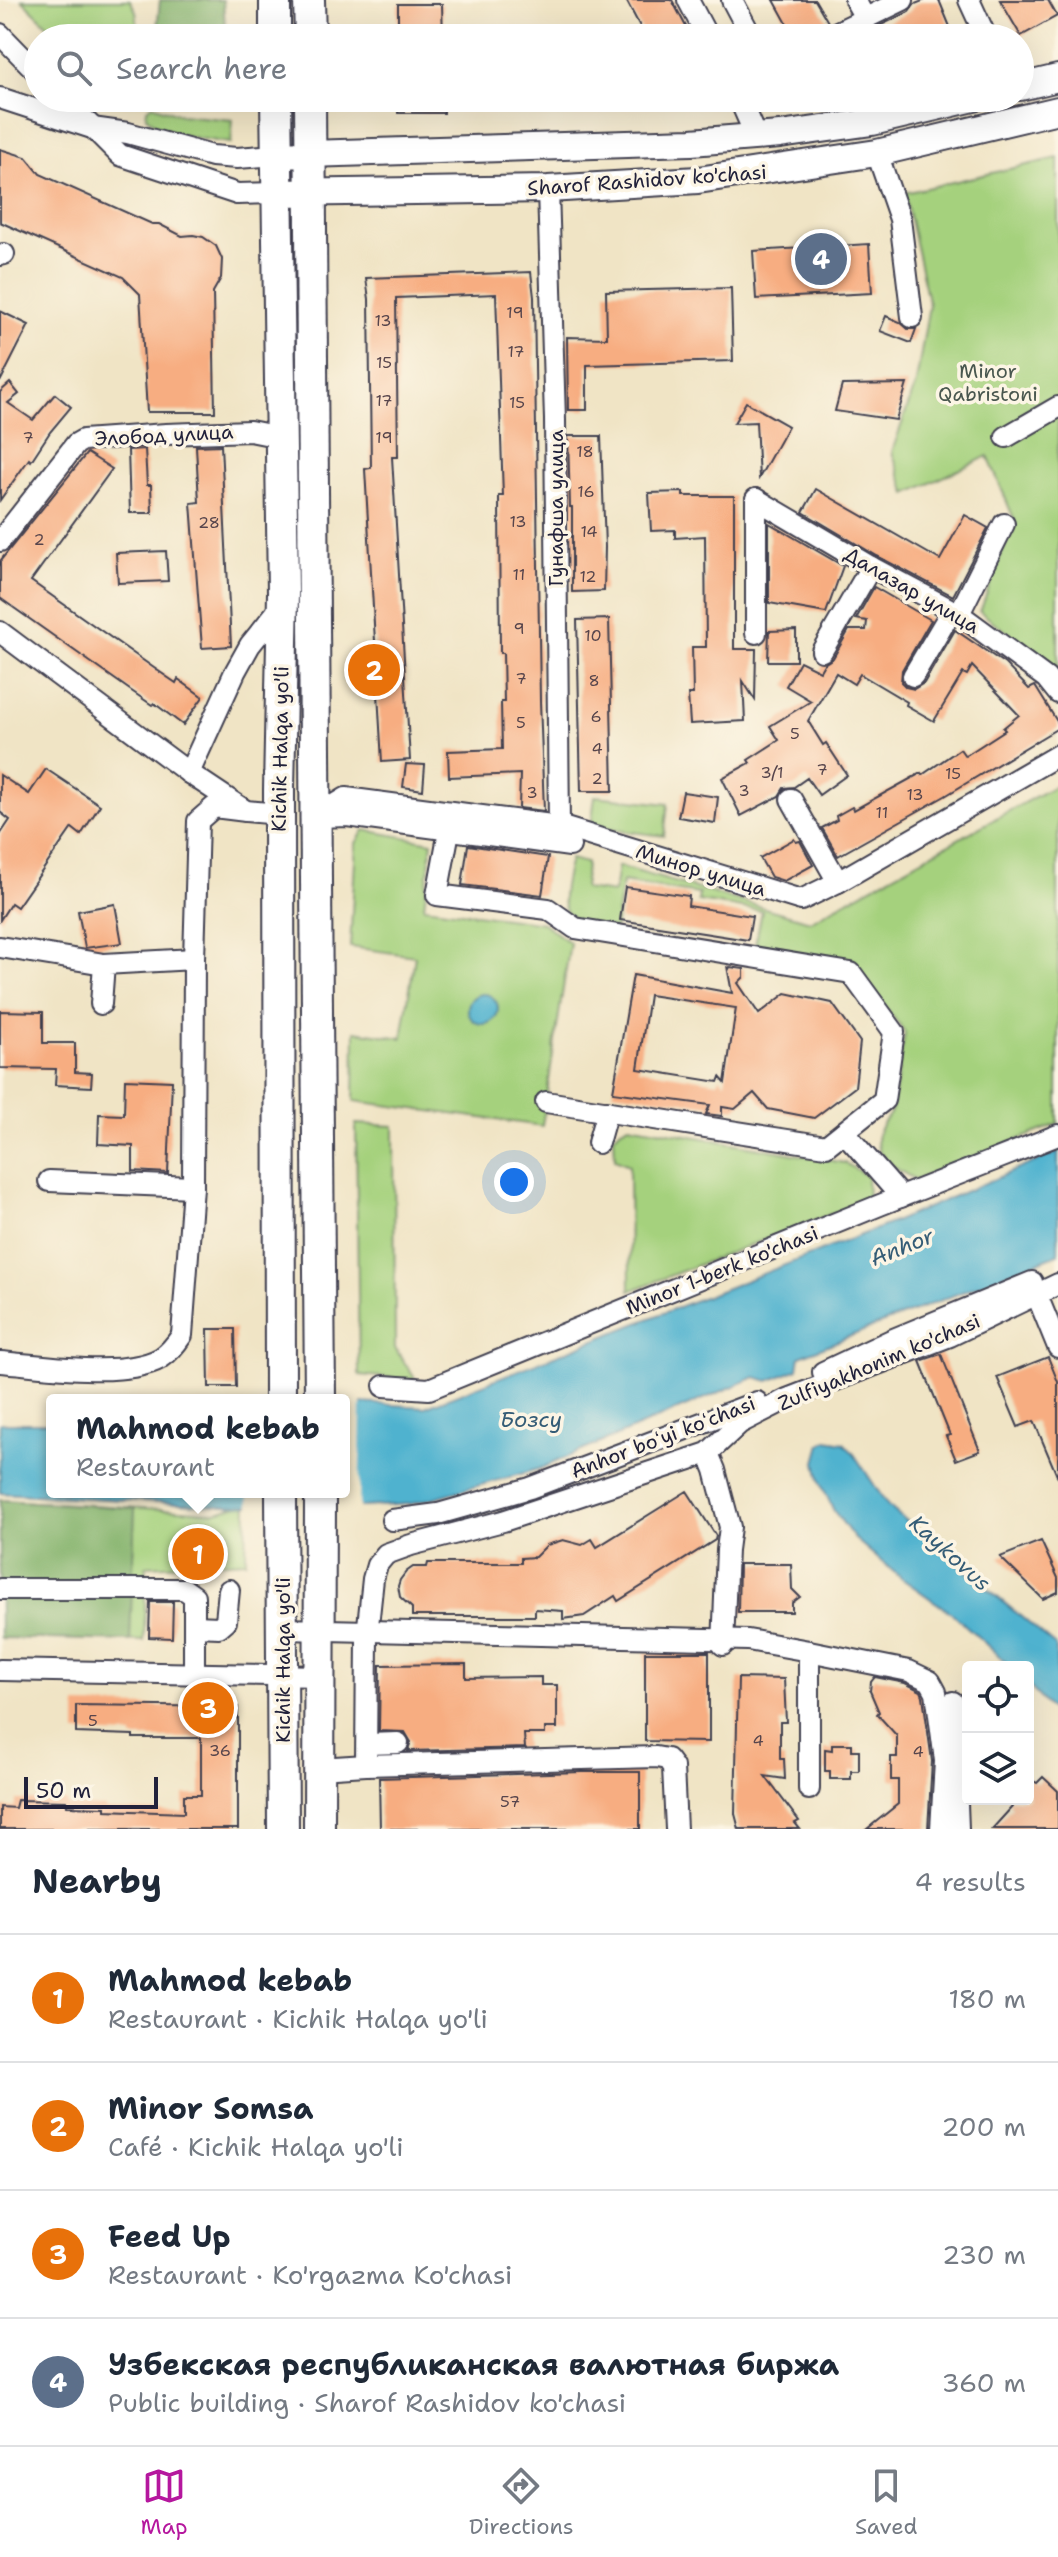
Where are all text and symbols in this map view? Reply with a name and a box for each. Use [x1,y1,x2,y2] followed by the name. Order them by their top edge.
[24,24,1034,112] search box
[52,46,96,90] icon: search
[116,48,287,89] text: Search here
[526,159,768,201] street label: Sharof Rashidov ko'chasi
[795,229,847,289] pin: 4
[506,302,524,323] house number: 19
[374,310,392,331] house number: 13
[507,341,525,362] house number: 17
[376,352,392,373] house number: 15
[938,358,1038,407] park label: Minor Qabristoni
[375,390,393,411] house number: 17
[509,392,525,413] house number: 15
[94,418,235,452] street label: Элобод улица
[22,427,34,448] house number: 7
[375,427,393,448] house number: 19
[543,429,569,586] street label: Гунафша улица
[576,441,594,462] house number: 18
[577,481,595,502] house number: 16
[509,511,527,532] house number: 13
[198,512,220,533] house number: 28
[580,521,598,542] house number: 14
[33,529,45,550] house number: 2
[840,541,985,640] street label: Далазар улица
[513,564,525,585] house number: 11
[579,566,597,587] house number: 12
[513,618,525,639] house number: 9
[584,625,602,646] house number: 10
[348,640,400,700] pin: 2
[266,666,294,832] street label: Kichik Halqa yo'li
[515,668,527,689] house number: 7
[588,670,600,691] house number: 8
[590,706,602,727] house number: 6
[516,712,526,733] house number: 5
[790,723,800,744] house number: 5
[591,738,603,759] house number: 4
[816,759,828,780] house number: 7
[760,762,784,783] house number: 3/1
[945,763,961,784] house number: 15
[591,768,603,789] house number: 2
[738,780,750,801] house number: 3
[526,782,538,803] house number: 3
[906,784,924,805] house number: 13
[876,802,888,823] house number: 11
[633,838,770,902] street label: Минор улица
[494,1162,534,1202] your location
[622,1220,822,1320] street label: Minor 1-berk ko'chasi
[866,1221,939,1273] water label: Anhor
[774,1308,984,1416] street label: Zulfiyakhonim ko'chasi
[567,1390,759,1484] street label: Anhor boʻyi koʻchasi
[46,1394,350,1498] popup
[500,1405,562,1434] water label: Бозсу
[76,1408,320,1449] text: Mahmod kebab
[76,1449,215,1484] text: Restaurant
[903,1509,997,1597] water label: Kaykovus
[172,1524,224,1584] pin: 1
[270,1577,296,1743] street label: Kichik Halqa yo'li
[962,1661,1034,1805] map controls
[962,1661,1034,1733] button: locate
[182,1678,234,1738] pin: 3
[88,1710,98,1731] house number: 5
[752,1730,764,1751] house number: 4
[962,1733,1034,1805] button: layers
[209,1740,231,1761] house number: 36
[912,1741,924,1762] house number: 4
[24,1773,158,1809] scale bar
[36,1776,91,1805] text: 50 m
[500,1791,520,1812] house number: 57
[32,1858,162,1904] text: Nearby
[914,1864,1026,1899] text: 4 results
[108,1960,352,2001] text: Mahmod kebab
[52,1981,64,2016] text: 1
[948,1981,1026,2016] text: 180 m
[108,2001,488,2036] text: Restaurant · Kichik Halqa yo'li
[108,2088,314,2129] text: Minor Somsa
[49,2109,67,2144] text: 2
[941,2109,1026,2144] text: 200 m
[108,2129,404,2164] text: Café · Kichik Halqa yo'li
[108,2216,231,2257] text: Feed Up
[49,2237,67,2272] text: 3
[942,2237,1026,2272] text: 230 m
[108,2257,512,2292] text: Restaurant · Ko'rgazma Ko'chasi
[108,2344,839,2385] text: Узбекская республиканская валютная биржа
[49,2365,67,2400] text: 4
[941,2365,1026,2400] text: 360 m
[108,2385,626,2420] text: Public building · Sharof Rashidov ko'chasi
[141,2464,188,2541] tab: Map
[469,2464,574,2541] tab: Directions
[855,2464,917,2541] tab: Saved

